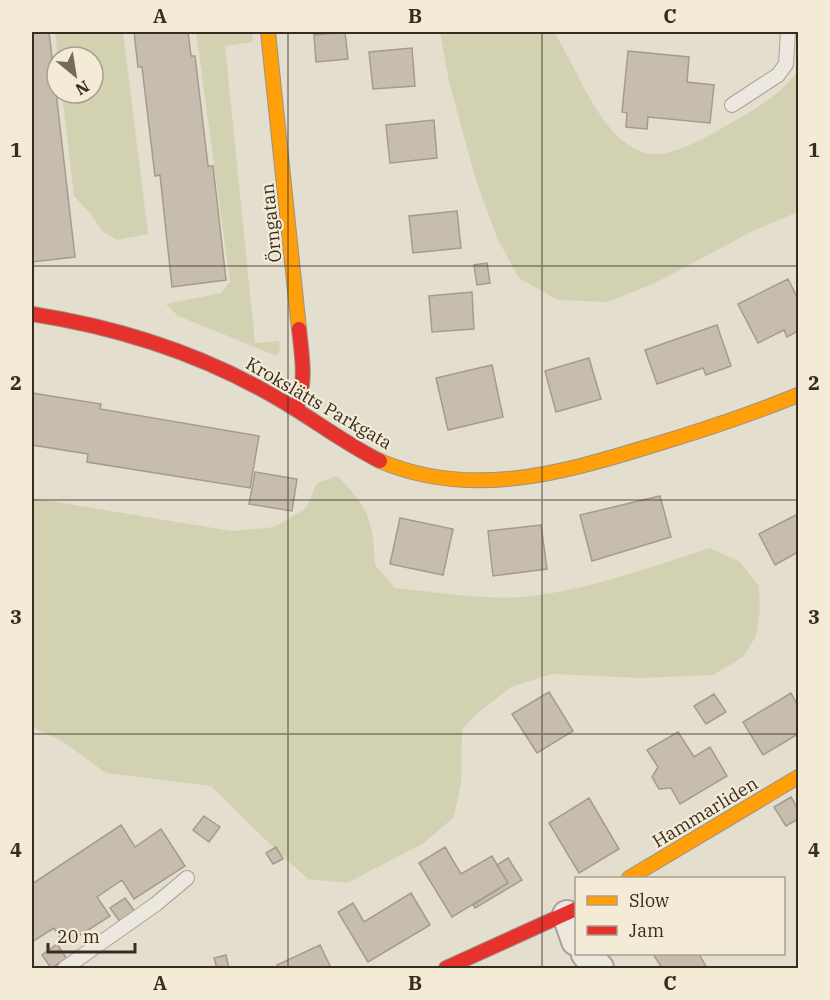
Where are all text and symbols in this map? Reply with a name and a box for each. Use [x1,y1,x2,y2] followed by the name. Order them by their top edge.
[153,2,167,29] text: A
[408,2,422,29] text: B
[663,2,677,29] text: C
[45,45,105,105] north arrow
[72,76,93,100] text: N
[10,136,22,163] text: 1
[808,136,820,163] text: 1
[255,182,287,264] street label: Örngatan
[242,352,396,454] street label: Krokslätts Parkgata
[10,369,22,396] text: 2
[808,369,820,396] text: 2
[10,603,22,630] text: 3
[808,603,820,630] text: 3
[648,771,762,853] street label: Hammarliden
[10,836,22,863] text: 4
[808,836,820,863] text: 4
[575,877,785,955] legend
[629,889,669,912] text: Slow
[48,916,135,954] scale bar
[629,919,664,942] text: Jam
[57,925,100,948] text: 20 m
[153,969,167,996] text: A
[408,969,422,996] text: B
[663,969,677,996] text: C

